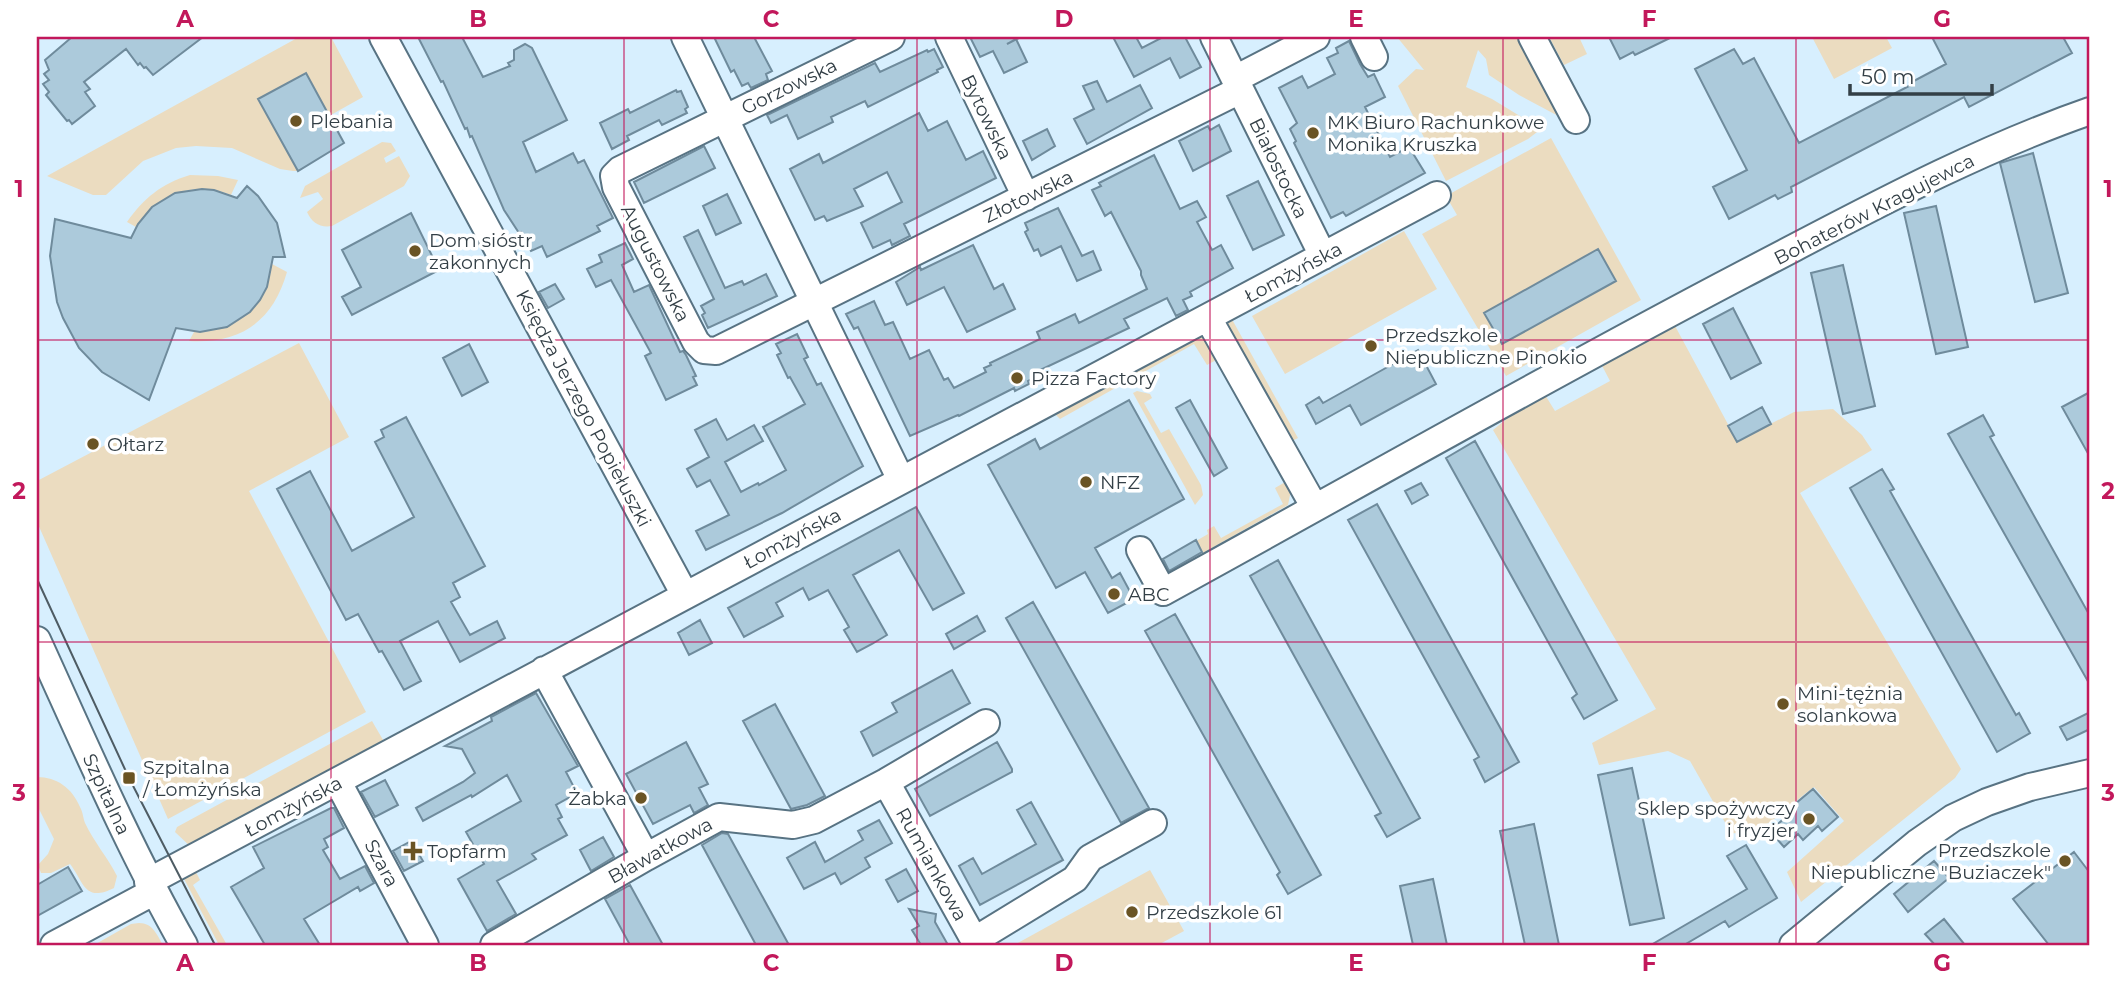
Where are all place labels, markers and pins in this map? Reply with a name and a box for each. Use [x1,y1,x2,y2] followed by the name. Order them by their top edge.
[310,110,393,133] place label: Plebania
[1327,111,1544,156] place label: MK Biuro Rachunkowe Monika Kruszka
[288,113,304,129] marker: Plebania
[1305,125,1321,141] marker: MK Biuro Rachunkowe Monika Kruszka
[429,229,533,274] place label: Dom sióstr zakonnych
[407,243,423,259] marker: Dom sióstr zakonnych
[1385,324,1587,369] place label: Przedszkole Niepubliczne Pinokio
[1363,338,1379,354] marker: Przedszkole Niepubliczne Pinokio
[1031,367,1157,390] place label: Pizza Factory
[1009,370,1025,386] marker: Pizza Factory
[107,433,164,456] place label: Ołtarz
[85,436,101,452] marker: Ołtarz
[1100,471,1140,494] place label: NFZ
[1078,474,1094,490] marker: NFZ
[1128,583,1169,606] place label: ABC
[1106,586,1122,602] marker: ABC
[1797,682,1903,727] place label: Mini-tężnia solankowa
[1775,696,1791,712] marker: Mini-tężnia solankowa
[142,756,262,801] place label: Szpitalna / Łomżyńska
[121,770,137,786] marker: Szpitalna / Łomżyńska
[568,787,627,810] place label: Żabka
[633,790,649,806] marker: Żabka
[1637,797,1796,842] place label: Sklep spożywczy i fryzjer
[1801,811,1817,827] marker: Sklep spożywczy i fryzjer
[1810,839,2051,884] place label: Przedszkole Niepubliczne "Buziaczek"
[427,840,507,863] place label: Topfarm
[405,843,421,859] marker: Topfarm
[2057,853,2073,869] marker: Przedszkole Niepubliczne "Buziaczek"
[1146,901,1283,924] place label: Przedszkole 61
[1124,904,1140,920] marker: Przedszkole 61

